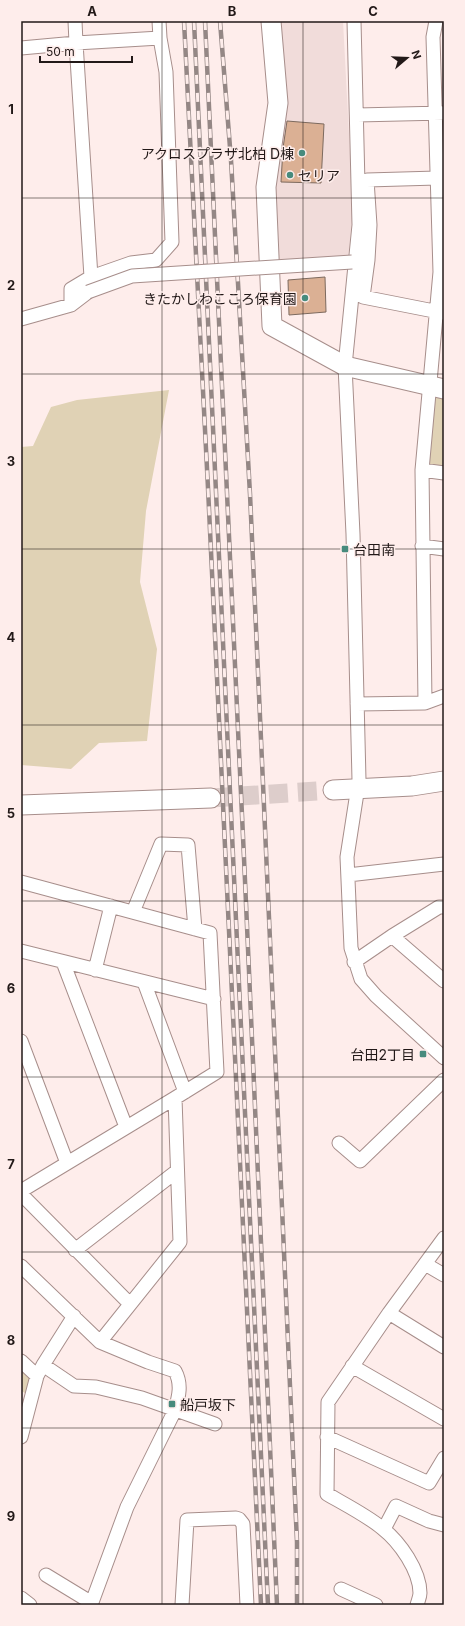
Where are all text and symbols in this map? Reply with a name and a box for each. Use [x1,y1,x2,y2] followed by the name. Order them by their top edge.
[87,3,97,19] text: A
[228,3,237,19] text: B
[368,3,378,19] text: C
[40,38,132,64] scale bar
[387,38,427,78] north arrow
[46,44,75,59] text: 50 m
[408,48,424,61] text: N
[8,101,14,117] text: 1
[141,145,294,162] place label: アクロスプラザ北柏 D棟
[297,148,307,158] marker: アクロスプラザ北柏 D棟
[298,167,340,184] place label: セリア
[285,170,295,180] marker: セリア
[7,277,15,293] text: 2
[143,290,297,307] place label: きたかしわこころ保育園
[300,293,310,303] marker: きたかしわこころ保育園
[7,453,15,469] text: 3
[353,541,395,558] place label: 台田南
[340,544,350,554] marker: 台田南
[7,629,16,645] text: 4
[7,805,15,821] text: 5
[7,980,15,996] text: 6
[350,1046,415,1063] place label: 台田2丁目
[418,1049,428,1059] marker: 台田2丁目
[7,1156,15,1172] text: 7
[7,1332,15,1348] text: 8
[180,1396,236,1413] place label: 船戸坂下
[167,1399,177,1409] marker: 船戸坂下
[7,1508,15,1524] text: 9

